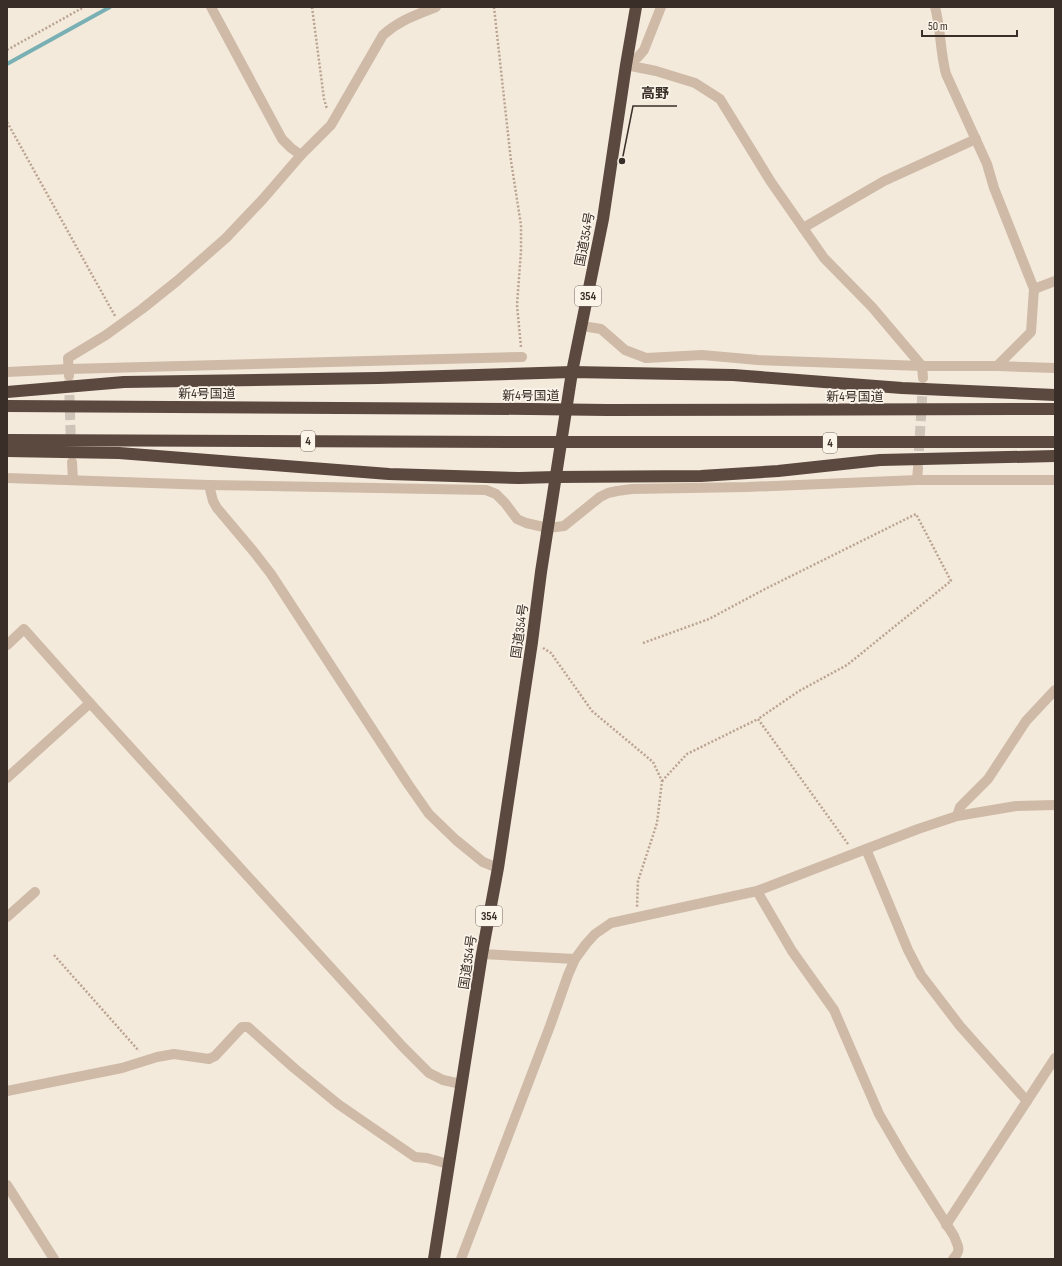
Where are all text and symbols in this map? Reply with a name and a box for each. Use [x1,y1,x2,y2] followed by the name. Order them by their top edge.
[922,12,1017,38] scale bar
[928,19,948,34] text: 50 m
[633,80,677,106] callout: 高野
[641,85,669,102] text: 高野
[572,211,598,268] street label: 国道354号
[575,286,601,306] road number: 354
[178,386,236,402] street label: 新4号国道
[502,388,560,404] street label: 新4号国道
[826,389,884,405] street label: 新4号国道
[301,431,315,451] road number: 4
[823,433,837,453] road number: 4
[508,603,532,660] street label: 国道354号
[476,906,502,926] road number: 354
[456,934,480,991] street label: 国道354号

